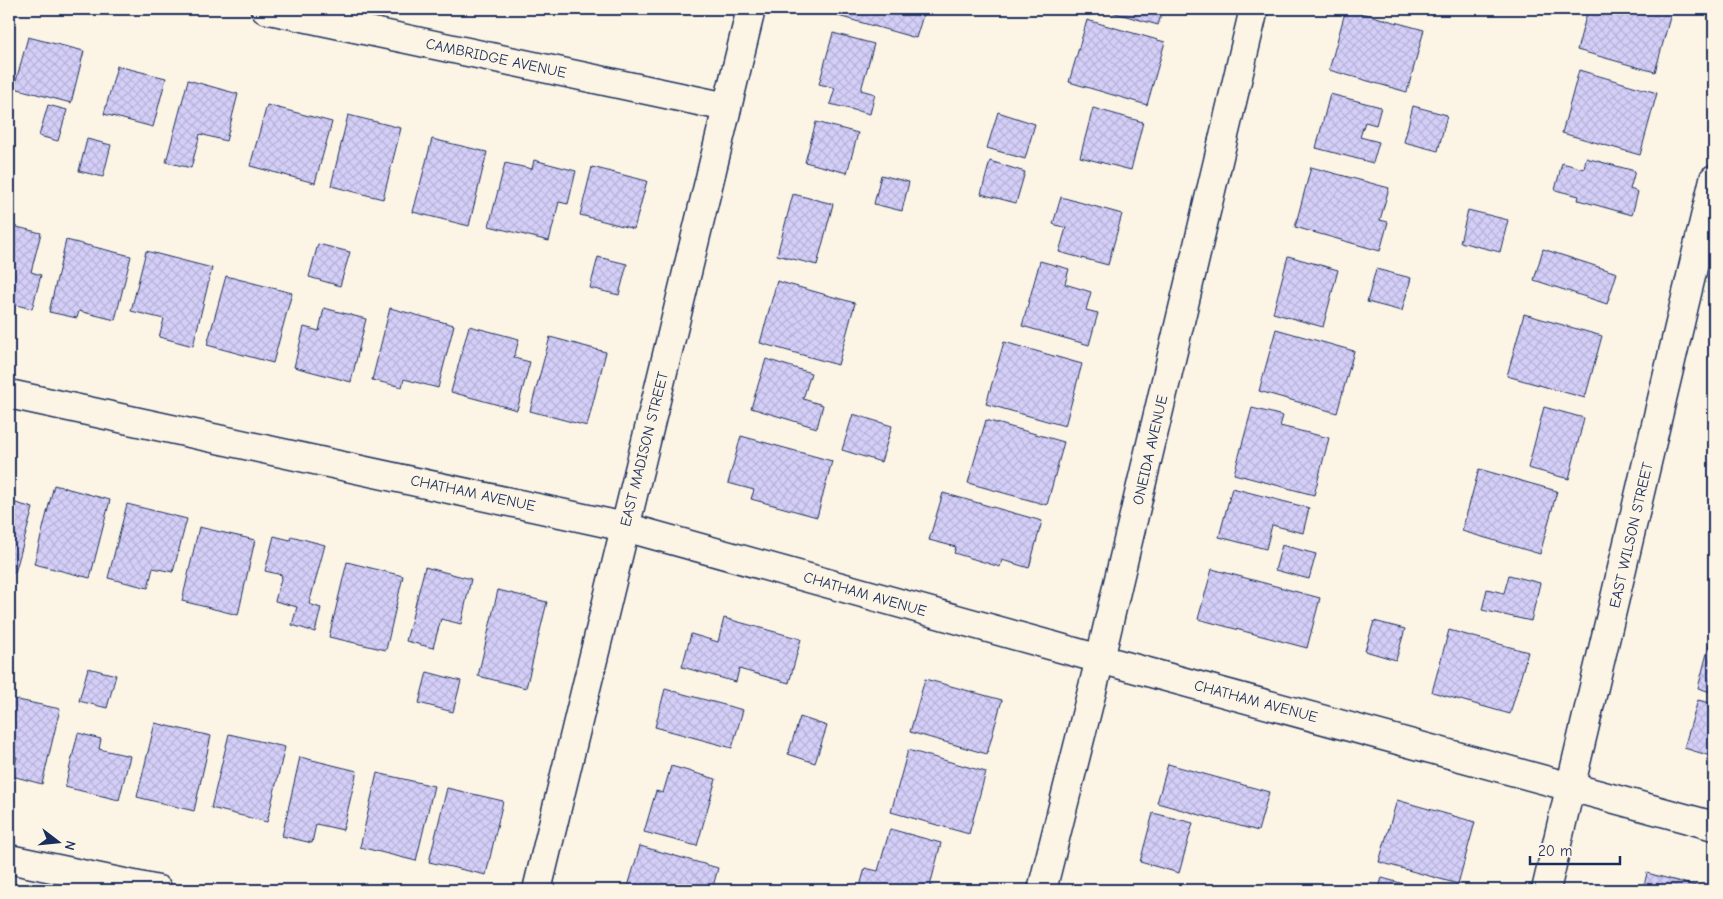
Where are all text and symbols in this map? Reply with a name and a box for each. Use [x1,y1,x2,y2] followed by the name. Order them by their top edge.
[424,34,568,82] street label: CAMBRIDGE AVENUE
[616,370,672,528] street label: EAST MADISON STREET
[1129,393,1171,507] street label: ONEIDA AVENUE
[1605,460,1657,610] street label: EAST WILSON STREET
[409,471,537,515] street label: CHATHAM AVENUE
[801,568,929,620] street label: CHATHAM AVENUE
[1192,676,1320,726] street label: CHATHAM AVENUE
[32,816,82,866] north arrow
[1530,834,1620,866] scale bar
[61,839,79,852] text: N
[1538,842,1572,860] text: 20 m

